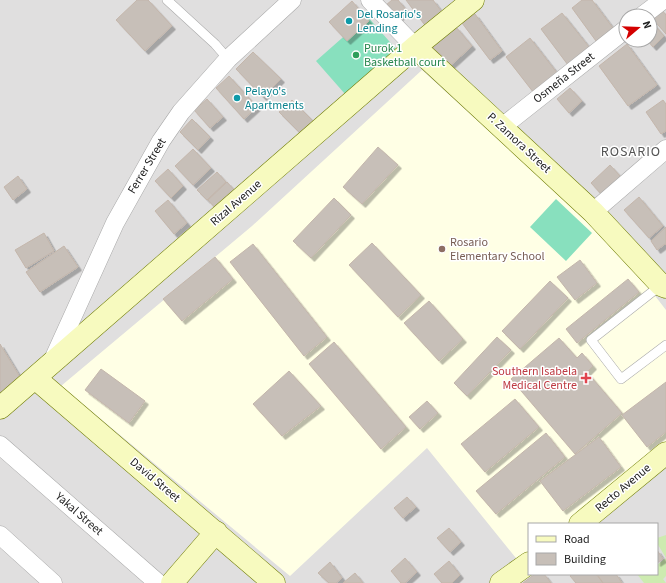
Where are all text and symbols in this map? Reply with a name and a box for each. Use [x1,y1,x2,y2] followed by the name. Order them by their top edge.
[357,6,421,37] place label: Del Rosario's Lending
[618,8,658,48] north arrow
[344,16,354,26] marker: Del Rosario's Lending
[639,19,655,31] text: N
[364,40,445,71] place label: Purok 1 Basketball court
[530,49,598,107] street label: Osmeña Street
[351,50,361,60] marker: Purok 1 Basketball court
[245,83,304,114] place label: Pelayo's Apartments
[232,93,242,103] marker: Pelayo's Apartments
[483,109,555,177] street label: P. Zamora Street
[124,135,170,197] street label: Ferrer Street
[601,142,661,162] district label: ROSARIO
[207,176,265,230] street label: Rizal Avenue
[450,234,545,265] place label: Rosario Elementary School
[437,244,447,254] marker: Rosario Elementary School
[492,363,577,394] place label: Southern Isabela Medical Centre
[580,372,592,384] marker: Southern Isabela Medical Centre
[126,454,184,506] street label: David Street
[592,460,654,516] street label: Recto Avenue
[51,488,107,540] street label: Yakal Street
[528,523,658,575] legend
[564,531,590,548] text: Road
[564,551,606,568] text: Building

